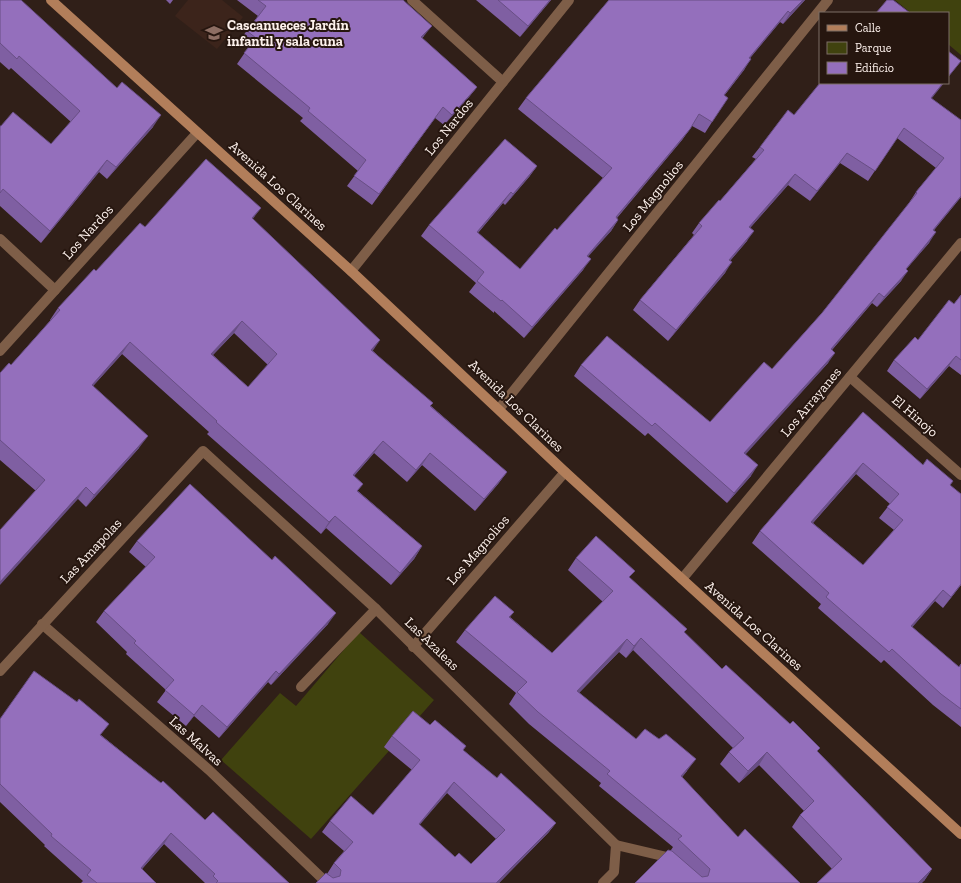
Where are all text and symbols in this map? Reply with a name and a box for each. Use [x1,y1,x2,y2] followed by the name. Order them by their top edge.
[819,12,949,84] legend
[227,17,349,50] place label: Cascanueces Jardín infantil y sala cuna
[855,21,881,35] text: Calle
[204,23,224,43] school or university icon: Cascanueces Jardín infantil y sala cuna
[855,41,892,55] text: Parque
[855,61,894,75] text: Edificio
[421,95,477,159] street label: Los Nardos
[226,138,330,234] street label: Avenida Los Clarines
[619,157,687,235] street label: Los Magnolios
[59,201,117,263] street label: Los Nardos
[465,356,567,456] street label: Avenida Los Clarines
[777,364,845,440] street label: Los Arrayanes
[888,391,942,441] street label: El Hinojo
[443,512,513,588] street label: Los Magnolios
[57,515,125,587] street label: Las Amapolas
[702,578,806,674] street label: Avenida Los Clarines
[401,614,463,674] street label: Las Azaleas
[166,713,226,769] street label: Las Malvas

